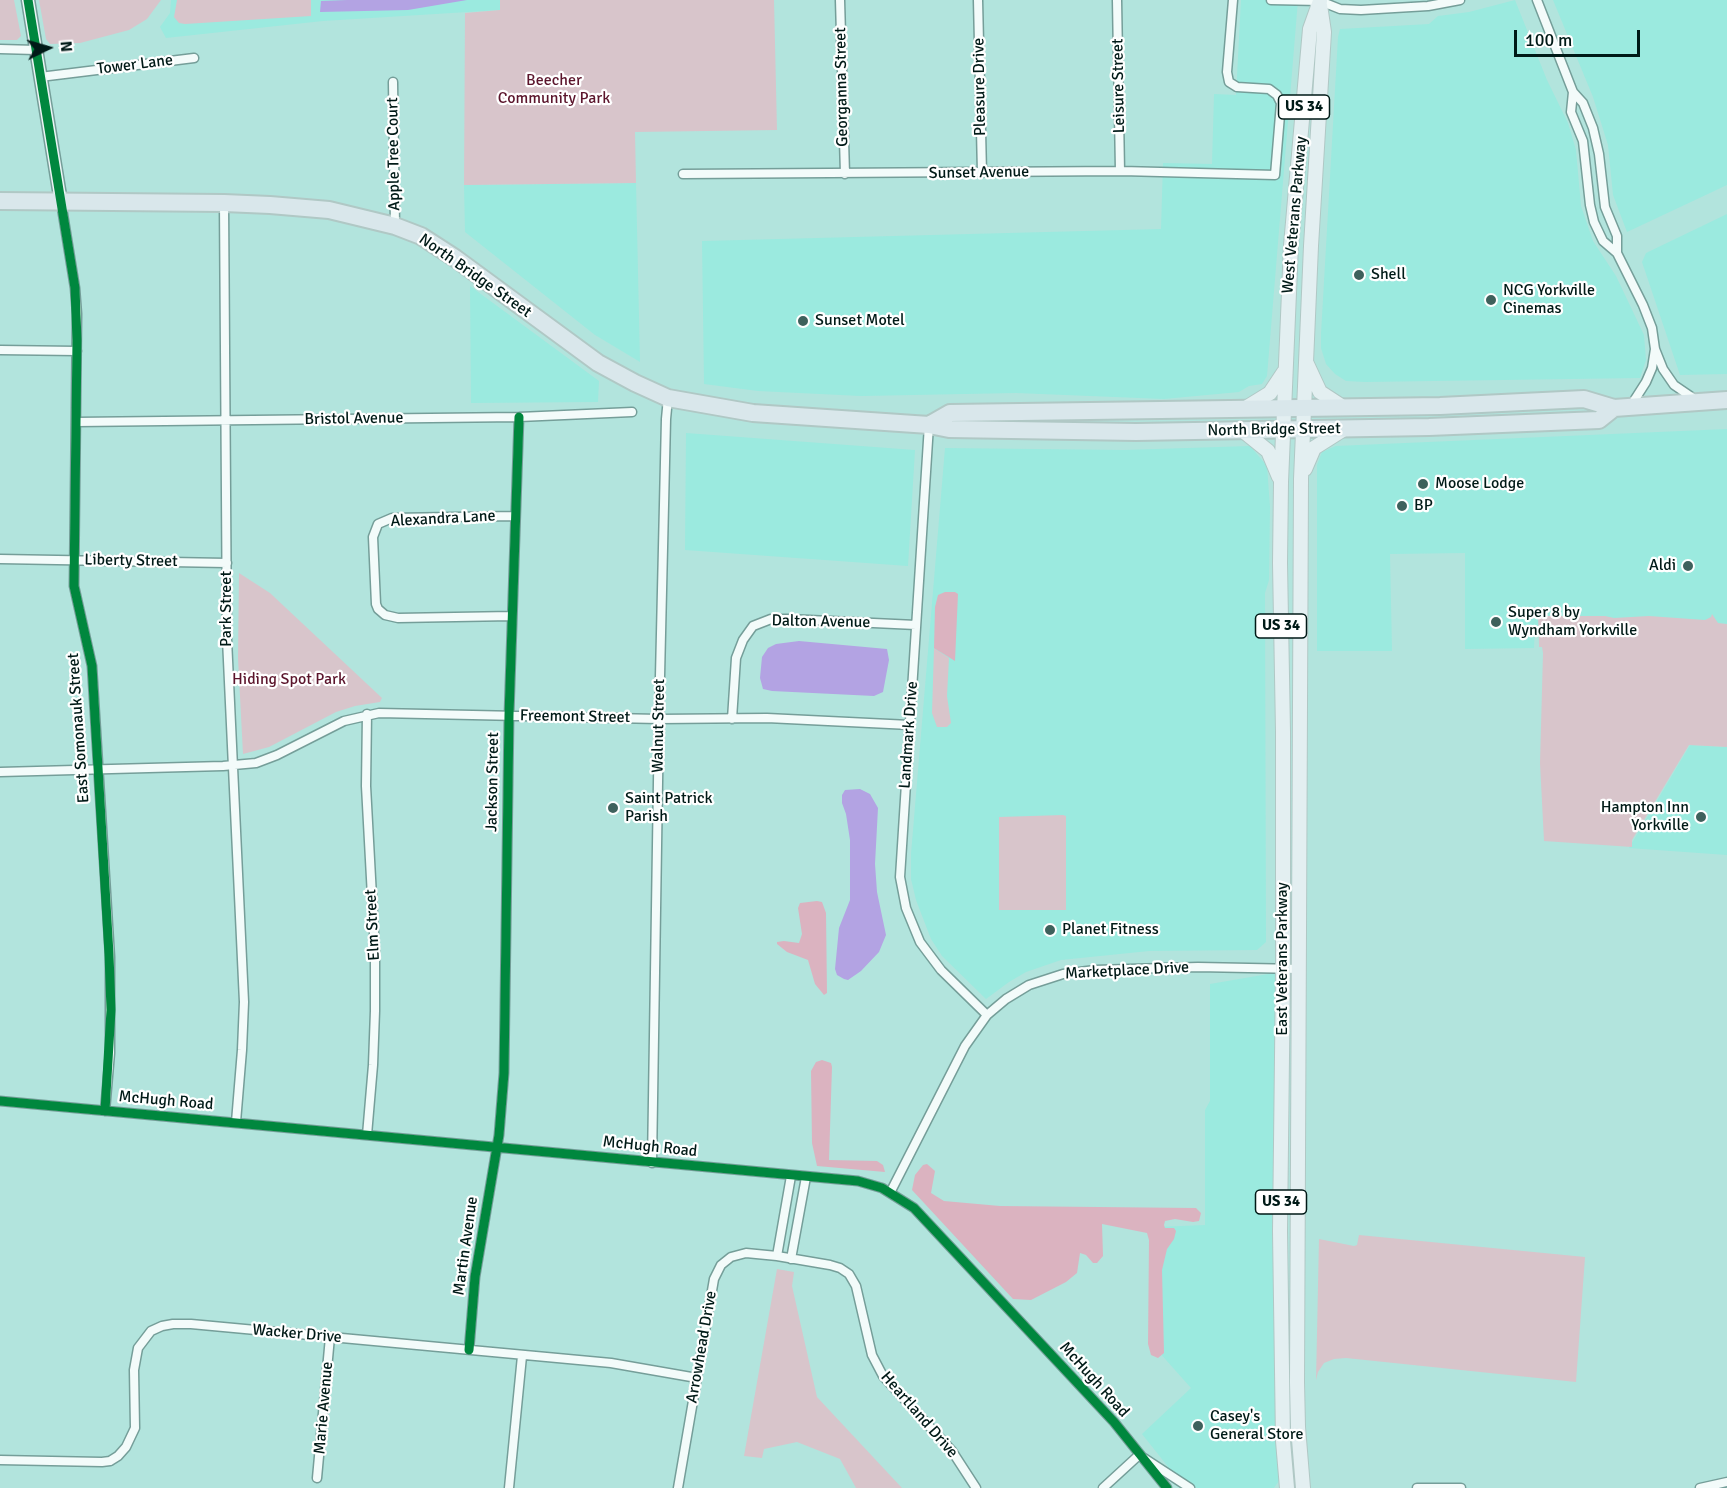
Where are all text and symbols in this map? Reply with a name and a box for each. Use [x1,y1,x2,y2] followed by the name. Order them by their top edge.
[18,18,78,78] north arrow
[1517,18,1643,56] scale bar
[831,27,853,147] street label: Georganna Street
[1525,29,1572,51] text: 100 m
[970,38,990,136] street label: Pleasure Drive
[1109,38,1129,134] street label: Leisure Street
[55,40,76,53] text: N
[96,51,174,79] street label: Tower Lane
[498,71,610,109] park label: Beecher Community Park
[1278,95,1330,119] road number: US 34
[383,97,405,211] street label: Apple Tree Court
[1279,136,1311,294] street label: West Veterans Parkway
[929,163,1029,183] street label: Sunset Avenue
[415,230,535,322] street label: North Bridge Street
[1371,265,1406,285] place label: Shell
[1352,268,1366,282] marker: Shell
[1503,281,1595,319] place label: NCG Yorkville Cinemas
[1484,293,1498,307] marker: NCG Yorkville Cinemas
[815,311,905,331] place label: Sunset Motel
[796,314,810,328] marker: Sunset Motel
[304,409,404,429] street label: Bristol Avenue
[1207,419,1341,441] street label: North Bridge Street
[1435,474,1524,494] place label: Moose Lodge
[1416,477,1430,491] marker: Moose Lodge
[1414,496,1433,516] place label: BP
[1395,499,1409,513] marker: BP
[390,507,496,531] street label: Alexandra Lane
[84,551,178,571] street label: Liberty Street
[1649,556,1676,576] place label: Aldi
[1681,559,1695,573] marker: Aldi
[217,571,237,647] street label: Park Street
[1508,603,1637,641] place label: Super 8 by Wyndham Yorkville
[771,612,871,632] street label: Dalton Avenue
[1256,614,1306,638] road number: US 34
[1489,615,1503,629] marker: Super 8 by Wyndham Yorkville
[64,652,94,804] street label: East Somonauk Street
[232,670,346,690] park label: Hiding Spot Park
[649,679,669,773] street label: Walnut Street
[896,681,922,789] street label: Landmark Drive
[520,706,630,728] street label: Freemont Street
[483,732,503,832] street label: Jackson Street
[625,789,713,827] place label: Saint Patrick Parish
[1601,798,1689,836] place label: Hampton Inn Yorkville
[606,801,620,815] marker: Saint Patrick Parish
[1694,810,1708,824] marker: Hampton Inn Yorkville
[1273,882,1293,1036] street label: East Veterans Parkway
[362,889,384,961] street label: Elm Street
[1062,920,1159,940] place label: Planet Fitness
[1043,923,1057,937] marker: Planet Fitness
[1064,958,1190,984] street label: Marketplace Drive
[118,1087,214,1115] street label: McHugh Road
[602,1132,698,1162] street label: McHugh Road
[1256,1190,1306,1214] road number: US 34
[450,1195,482,1297] street label: Martin Avenue
[683,1289,721,1405] street label: Arrowhead Drive
[252,1321,342,1347] street label: Wacker Drive
[1055,1338,1133,1422] street label: McHugh Road
[310,1361,338,1455] street label: Marie Avenue
[876,1368,962,1462] street label: Heartland Drive
[1210,1407,1303,1445] place label: Casey's General Store
[1191,1419,1205,1433] marker: Casey's General Store

